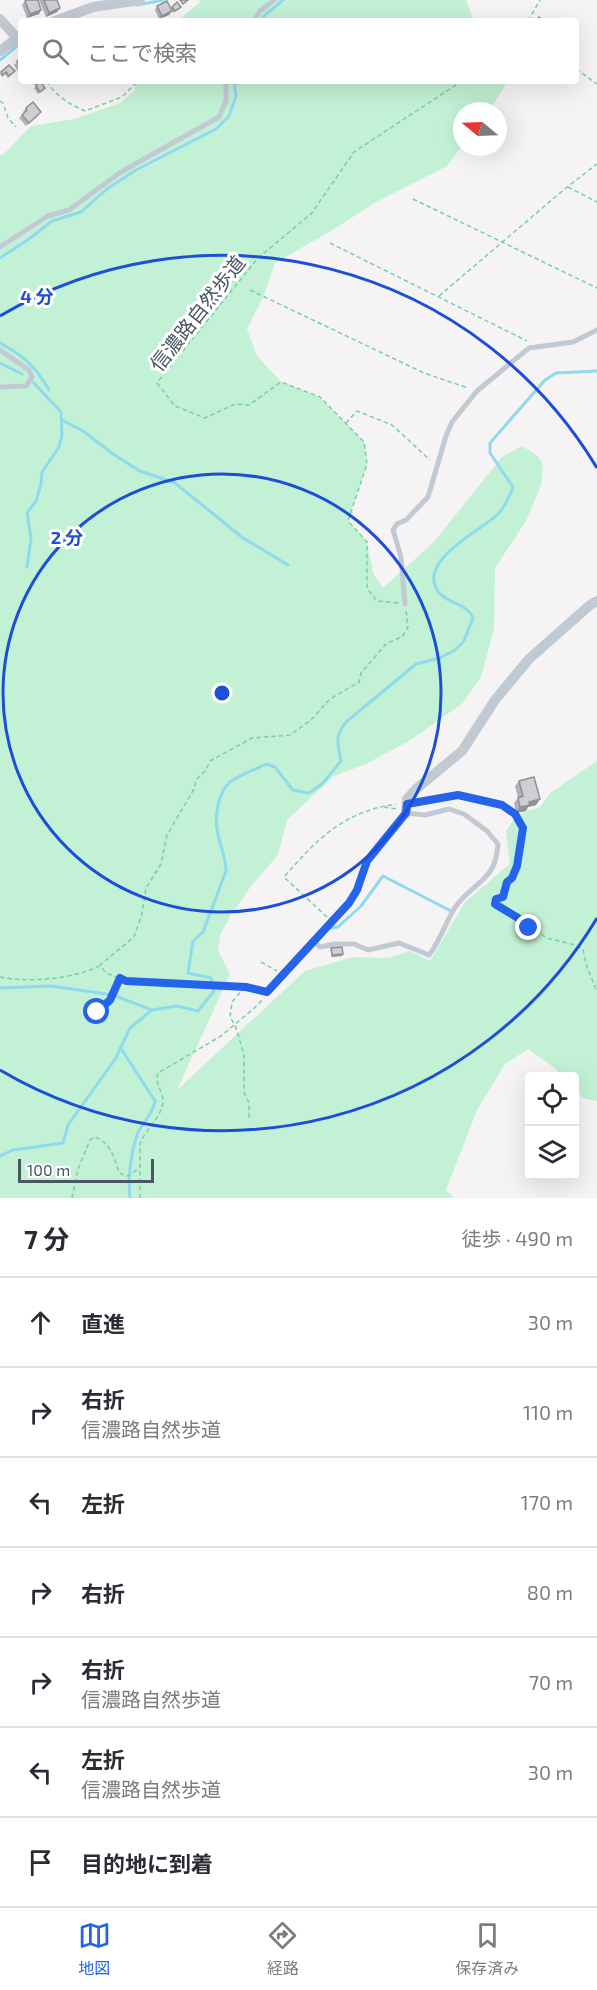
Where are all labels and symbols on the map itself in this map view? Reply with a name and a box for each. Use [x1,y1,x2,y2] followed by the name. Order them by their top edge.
[453,102,507,156] north arrow
[144,250,250,376] street label: 信濃路自然歩道
[20,285,54,307] text: 4 分
[51,526,83,548] text: 2 分
[212,683,232,703] centre of rings
[515,914,541,940] route end
[83,998,109,1024] route start
[18,1156,154,1184] scale bar

